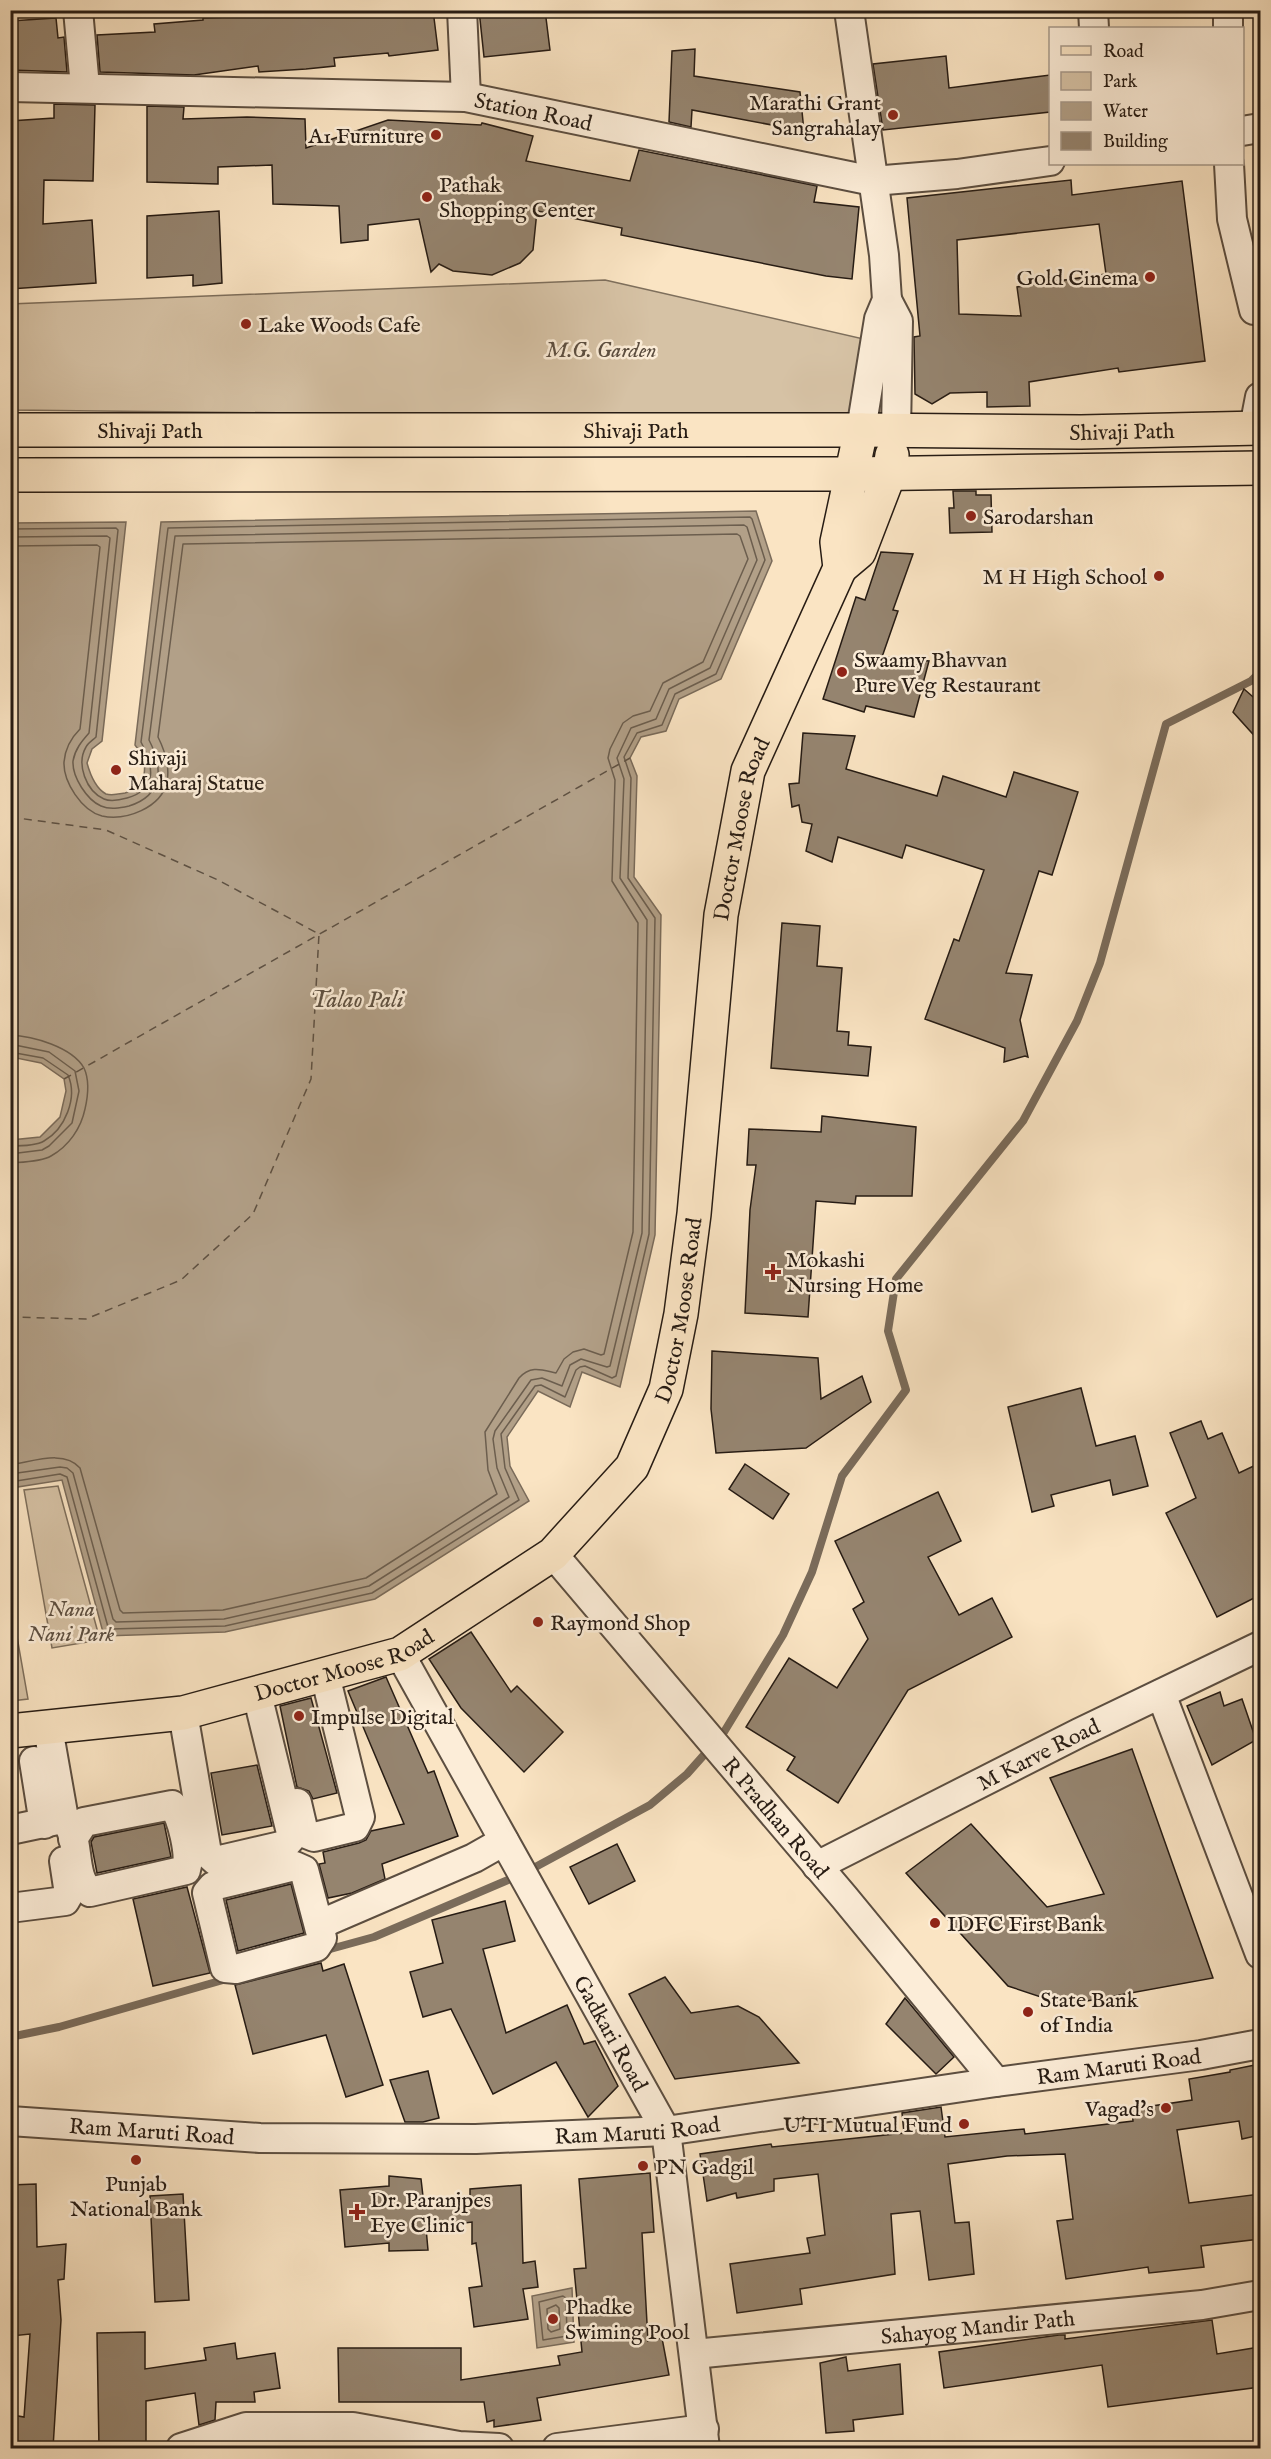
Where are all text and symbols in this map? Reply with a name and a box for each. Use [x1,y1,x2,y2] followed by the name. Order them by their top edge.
[1049,27,1244,165] legend
[1103,41,1144,64] text: Road
[1103,71,1138,94] text: Park
[472,87,595,139] street label: Station Road
[749,90,881,143] place label: Marathi Grant Sangrahalay
[1103,101,1148,124] text: Water
[886,108,900,122] marker: Marathi Grant Sangrahalay
[307,123,424,151] place label: A1 Furniture
[429,128,443,142] marker: A1 Furniture
[1103,131,1168,154] text: Building
[439,172,595,225] place label: Pathak Shopping Center
[420,190,434,204] marker: Pathak Shopping Center
[1016,265,1138,293] place label: Gold Cinema
[1143,270,1157,284] marker: Gold Cinema
[258,312,421,340] place label: Lake Woods Cafe
[239,317,253,331] marker: Lake Woods Cafe
[545,337,657,365] park label: M.G. Garden
[97,418,203,446] street label: Shivaji Path
[583,418,689,446] street label: Shivaji Path
[1069,418,1175,448] street label: Shivaji Path
[983,504,1094,532] place label: Sarodarshan
[964,509,978,523] marker: Sarodarshan
[983,564,1147,592] place label: M H High School
[1152,569,1166,583] marker: M H High School
[854,647,1041,700] place label: Swaamy Bhavvan Pure Veg Restaurant
[835,665,849,679] marker: Swaamy Bhavvan Pure Veg Restaurant
[708,733,777,923] street label: Doctor Moose Road
[128,745,264,798] place label: Shivaji Maharaj Statue
[109,763,123,777] marker: Shivaji Maharaj Statue
[310,985,406,1016] water label: Talao Pali
[649,1216,709,1408] street label: Doctor Moose Road
[786,1247,923,1300] place label: Mokashi Nursing Home
[764,1263,782,1281] marker: Mokashi Nursing Home
[28,1596,115,1649] park label: Nana Nani Park
[550,1610,690,1638] place label: Raymond Shop
[531,1615,545,1629] marker: Raymond Shop
[251,1624,440,1709] street label: Doctor Moose Road
[311,1704,454,1732] place label: Impulse Digital
[292,1709,306,1723] marker: Impulse Digital
[973,1713,1105,1798] street label: M Karve Road
[715,1752,834,1885] street label: R Pradhan Road
[947,1911,1104,1939] place label: IDFC First Bank
[928,1916,942,1930] marker: IDFC First Bank
[566,1971,653,2097] street label: Gadkari Road
[1040,1987,1139,2040] place label: State Bank of India
[1021,2005,1035,2019] marker: State Bank of India
[1035,2043,1203,2093] street label: Ram Maruti Road
[1084,2096,1154,2124] place label: Vagad's
[1159,2101,1173,2115] marker: Vagad's
[554,2111,722,2152] street label: Ram Maruti Road
[783,2112,952,2140] place label: UTI Mutual Fund
[68,2113,235,2152] street label: Ram Maruti Road
[957,2117,971,2131] marker: UTI Mutual Fund
[129,2153,143,2167] marker: Punjab National Bank
[655,2154,754,2182] place label: PN Gadgil
[636,2159,650,2173] marker: PN Gadgil
[70,2171,203,2224] place label: Punjab National Bank
[370,2187,491,2240] place label: Dr. Paranjpes Eye Clinic
[348,2203,366,2221] marker: Dr. Paranjpes Eye Clinic
[565,2294,690,2347] place label: Phadke Swiming Pool
[880,2305,1076,2352] street label: Sahayog Mandir Path
[546,2312,560,2326] marker: Phadke Swiming Pool

